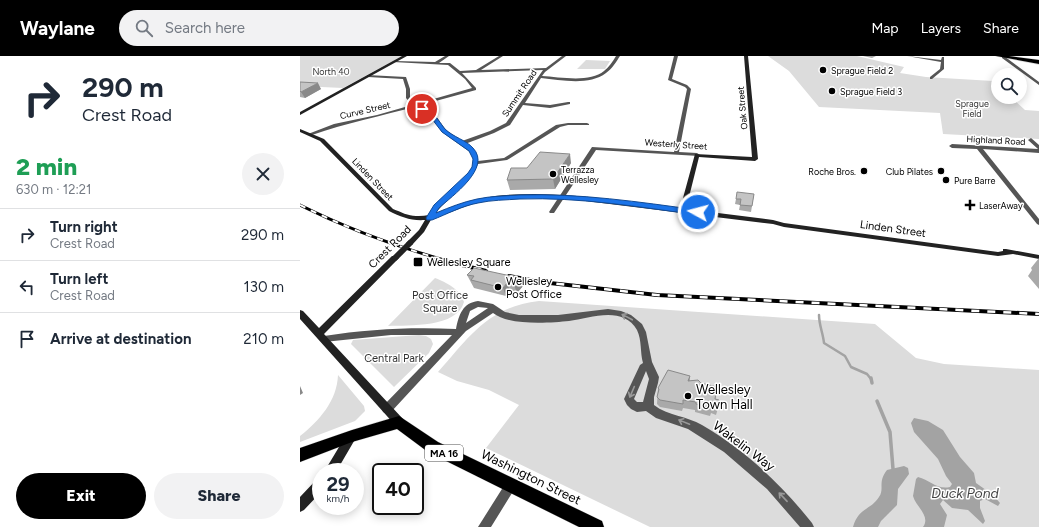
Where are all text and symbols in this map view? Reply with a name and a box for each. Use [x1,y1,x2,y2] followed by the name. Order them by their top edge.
[119,10,399,46] search box
[20,17,95,40] text: Waylane
[133,17,155,39] icon: search
[165,19,245,37] text: Search here
[871,20,899,37] text: Map
[921,20,961,37] text: Layers
[983,20,1019,37] text: Share
[818,65,828,75] marker: Sprague Field 2
[831,65,893,76] place label: Sprague Field 2
[312,66,350,77] park label: North 40
[499,67,539,119] street label: Summit Road
[991,68,1027,104] map controls
[991,68,1027,104] button: search
[82,70,164,104] text: 290 m
[16,72,68,124] icon: right
[735,85,749,130] street label: Oak Street
[827,86,837,96] marker: Sprague Field 3
[840,86,902,97] place label: Sprague Field 3
[405,92,439,126] pin
[411,98,433,120] icon: arrive
[955,98,989,119] park label: Sprague Field
[339,99,392,121] street label: Curve Street
[82,104,172,126] text: Crest Road
[966,133,1026,147] street label: Highland Road
[644,136,708,152] street label: Westerly Street
[16,152,77,181] text: 2 min
[242,153,284,195] button: close
[350,156,396,203] street label: Linden Street
[561,164,599,185] place label: Terrazza Wellesley
[808,166,856,177] place label: Roche Bros.
[859,166,869,176] marker: Roche Bros.
[886,166,933,177] place label: Club Pilates
[936,166,946,176] marker: Club Pilates
[548,169,558,179] marker: Terrazza Wellesley
[941,175,951,185] marker: Pure Barre
[954,175,996,186] place label: Pure Barre
[16,182,91,197] text: 630 m · 12:21
[677,191,719,233] position arrow
[964,199,976,211] marker: LaserAway
[979,200,1023,211] place label: LaserAway
[50,218,118,236] text: Turn right
[859,218,927,240] street label: Linden Street
[366,223,414,271] street label: Crest Road
[16,224,38,246] icon: right
[241,226,284,244] text: 290 m
[50,236,115,251] text: Crest Road
[412,256,424,268] marker: Wellesley Square
[427,256,510,269] place label: Wellesley Square
[50,270,108,288] text: Turn left
[506,275,562,301] place label: Wellesley Post Office
[16,276,38,298] icon: left
[244,278,284,296] text: 130 m
[493,282,503,292] marker: Wellesley Post Office
[50,288,115,303] text: Crest Road
[412,289,468,315] park label: Post Office Square
[621,313,633,321] one-way arrow
[16,328,38,350] icon: arrive
[50,330,191,348] text: Arrive at destination
[243,330,284,348] text: 210 m
[364,352,424,365] park label: Central Park
[696,382,753,412] place label: Wellesley Town Hall
[628,386,636,398] one-way arrow
[683,391,693,401] marker: Wellesley Town Hall
[679,418,691,426] one-way arrow
[710,418,778,474] street label: Wakelin Way
[425,445,463,461] road number: MA 16
[479,446,583,508] street label: Washington Street
[372,463,424,515] speed limit sign: 40
[326,472,350,496] text: 29
[16,473,146,519] button: Exit
[154,473,284,519] button: Share
[931,485,999,502] water label: Duck Pond
[327,492,349,505] text: km/h
[778,492,788,502] one-way arrow

